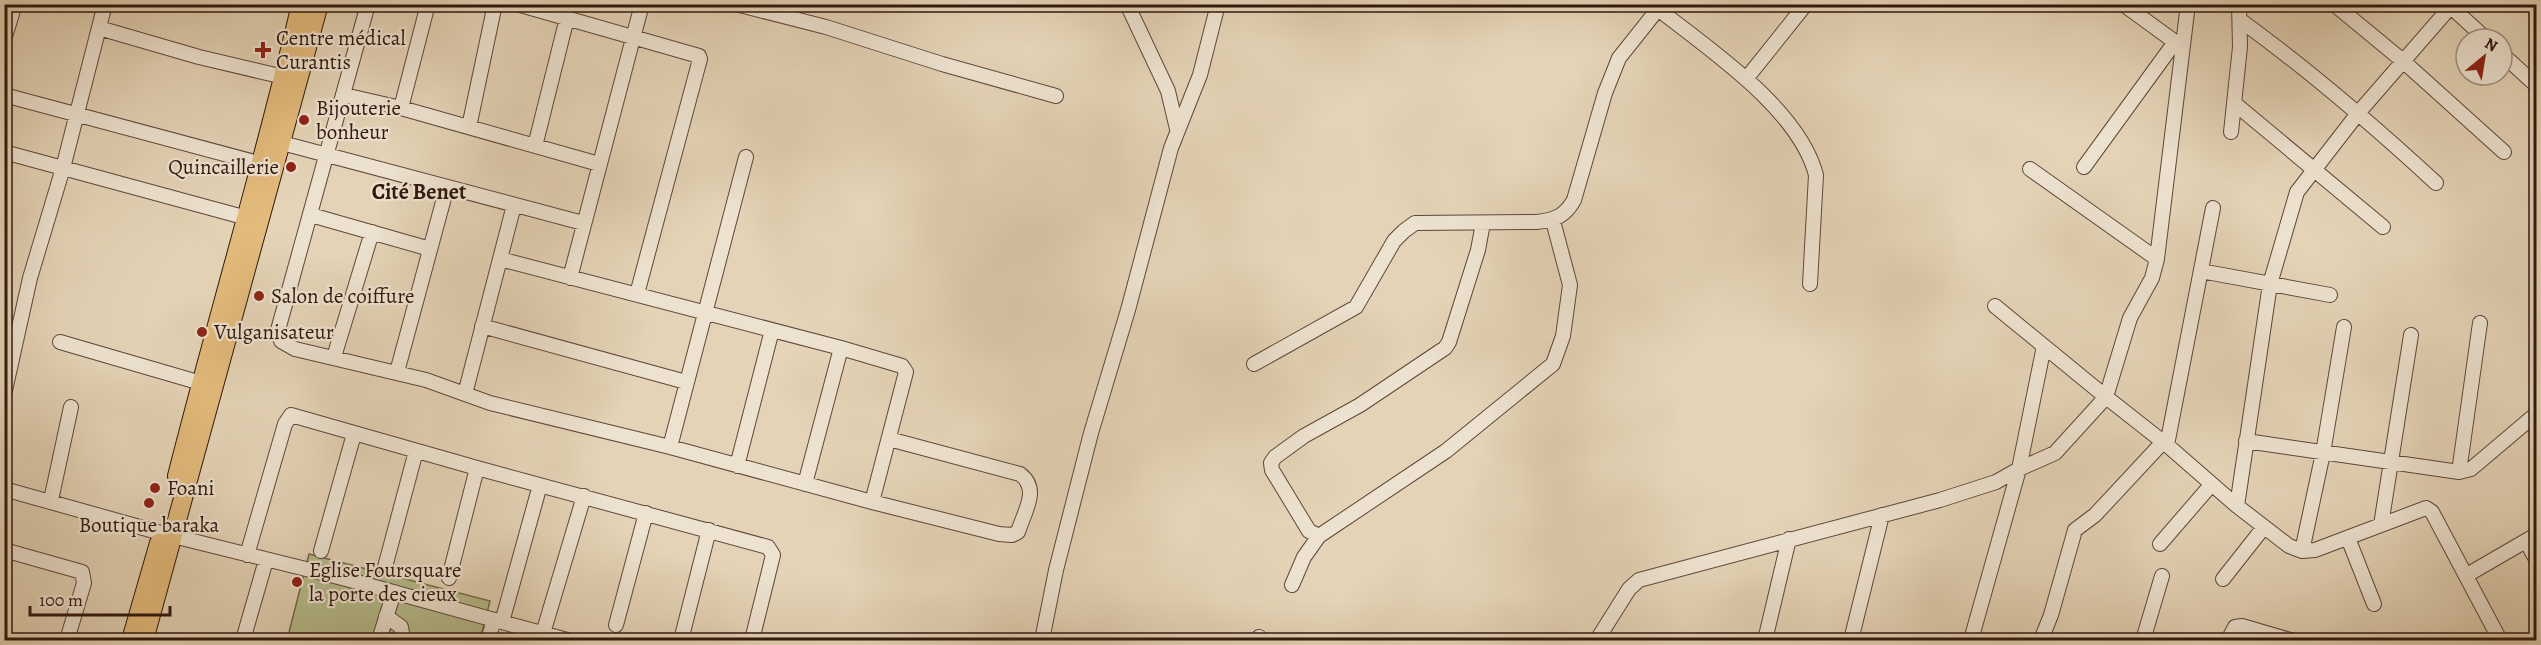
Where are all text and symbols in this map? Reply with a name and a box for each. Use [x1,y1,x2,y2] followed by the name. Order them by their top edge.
[276,24,406,76] place label: Centre médical Curantis
[2454,27,2514,87] north arrow
[2480,32,2502,57] text: N
[254,41,272,59] marker: Centre médical Curantis
[316,94,401,146] place label: Bijouterie bonheur
[297,113,311,127] marker: Bijouterie bonheur
[168,153,279,181] place label: Quincaillerie
[284,160,298,174] marker: Quincaillerie
[372,177,467,207] district label: Cité Benet
[271,282,414,310] place label: Salon de coiffure
[252,289,266,303] marker: Salon de coiffure
[213,318,334,346] place label: Vulganisateur
[195,325,209,339] marker: Vulganisateur
[167,474,215,502] place label: Foani
[148,481,162,495] marker: Foani
[142,496,156,510] marker: Boutique baraka
[79,511,220,539] place label: Boutique baraka
[309,556,461,608] place label: Eglise Foursquare la porte des cieux
[290,575,304,589] marker: Eglise Foursquare la porte des cieux
[30,579,170,617] scale bar
[39,588,83,612] text: 100 m

